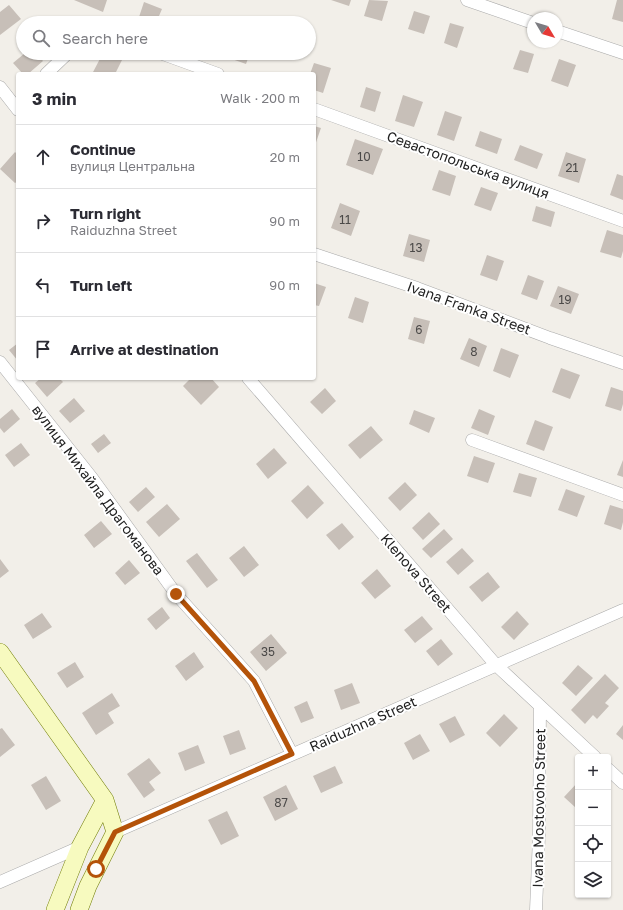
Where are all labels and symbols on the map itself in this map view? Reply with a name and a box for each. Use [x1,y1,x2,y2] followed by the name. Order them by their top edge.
[527,12,563,48] north arrow
[385,127,552,202] street label: Севастопольська вулиця
[357,149,371,164] house number: 10
[566,160,579,175] house number: 21
[339,212,351,227] house number: 11
[410,240,422,255] house number: 13
[405,277,533,338] street label: Ivana Franka Street
[558,292,572,307] house number: 19
[415,322,423,337] house number: 6
[470,344,478,359] house number: 8
[29,401,168,578] street label: вулиця Михайла Драгоманова
[377,530,455,616] street label: Klenova Street
[167,585,185,603] route end
[261,644,275,659] house number: 35
[307,692,419,755] street label: Raiduzhna Street
[529,728,548,888] street label: Ivana Mostovoho Street
[274,795,288,810] house number: 87
[87,860,105,878] route start

